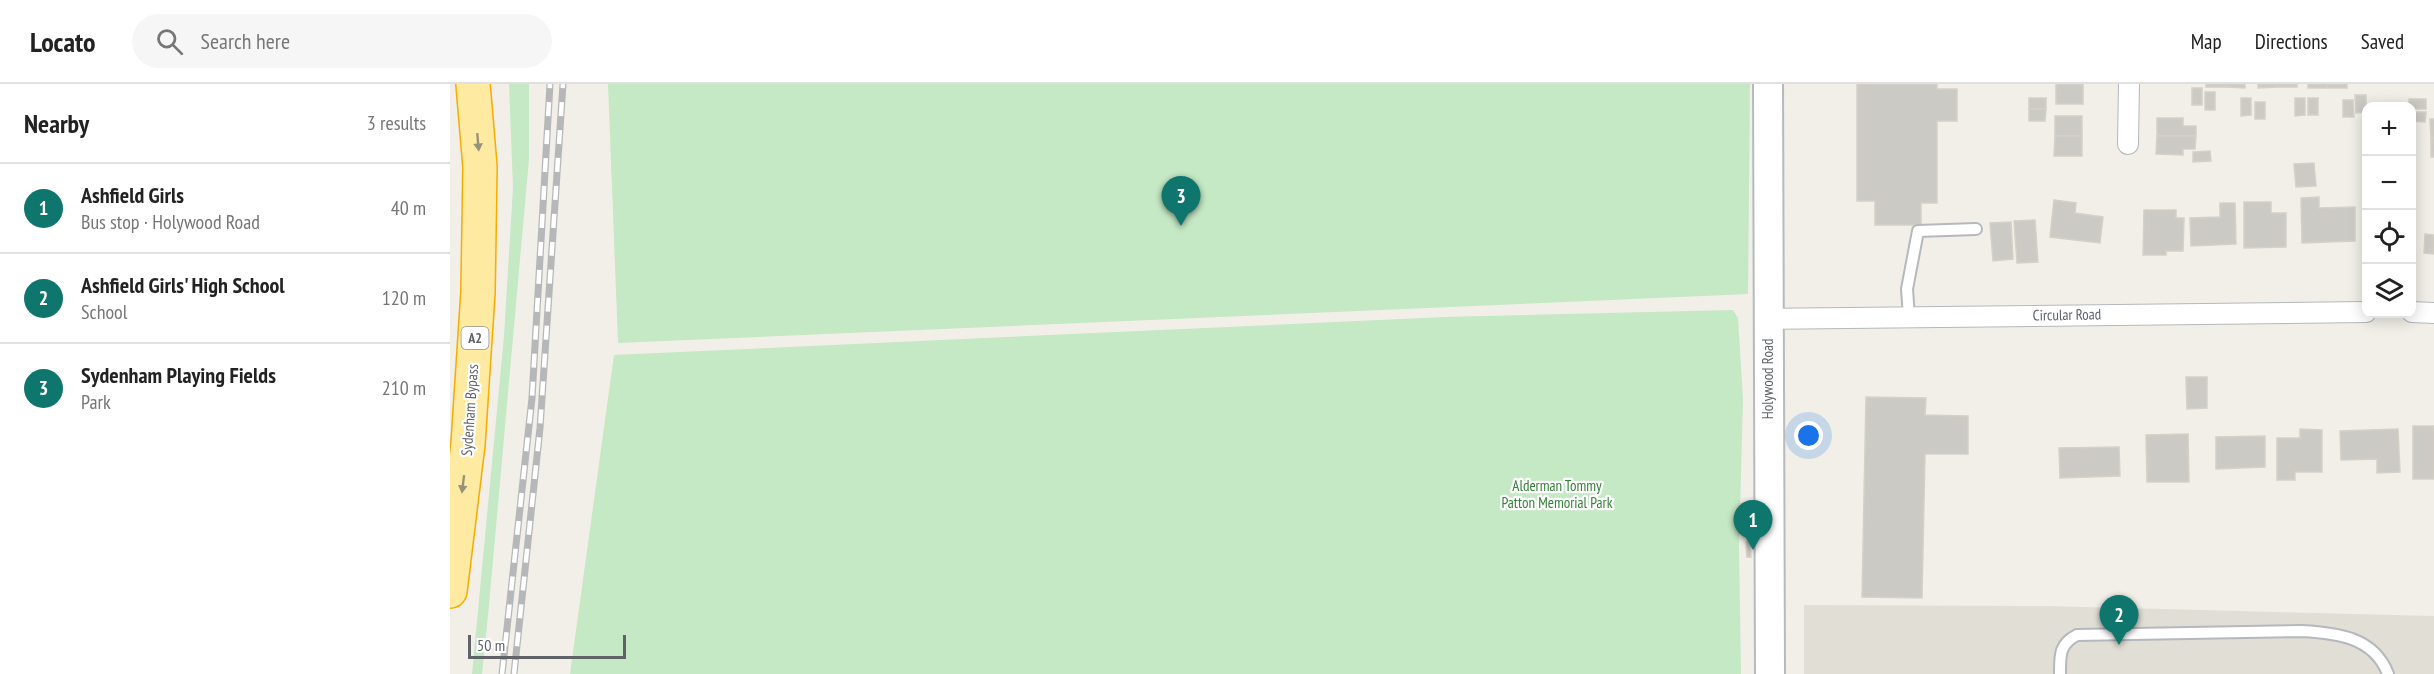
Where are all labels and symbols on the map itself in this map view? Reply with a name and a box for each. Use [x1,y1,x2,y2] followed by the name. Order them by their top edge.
[473,133,483,152] one-way arrow
[1162,176,1200,226] pin: 3
[2033,304,2101,325] street label: Circular Road
[462,327,488,349] road number: A2
[1758,339,1777,419] street label: Holywood Road
[457,363,482,457] street label: Sydenham Bypass
[1794,421,1823,450] your location
[459,474,468,493] one-way arrow
[1501,476,1613,512] park label: Alderman Tommy Patton Memorial Park
[1734,500,1772,550] pin: 1
[2100,596,2138,645] pin: 2
[468,632,626,660] scale bar

